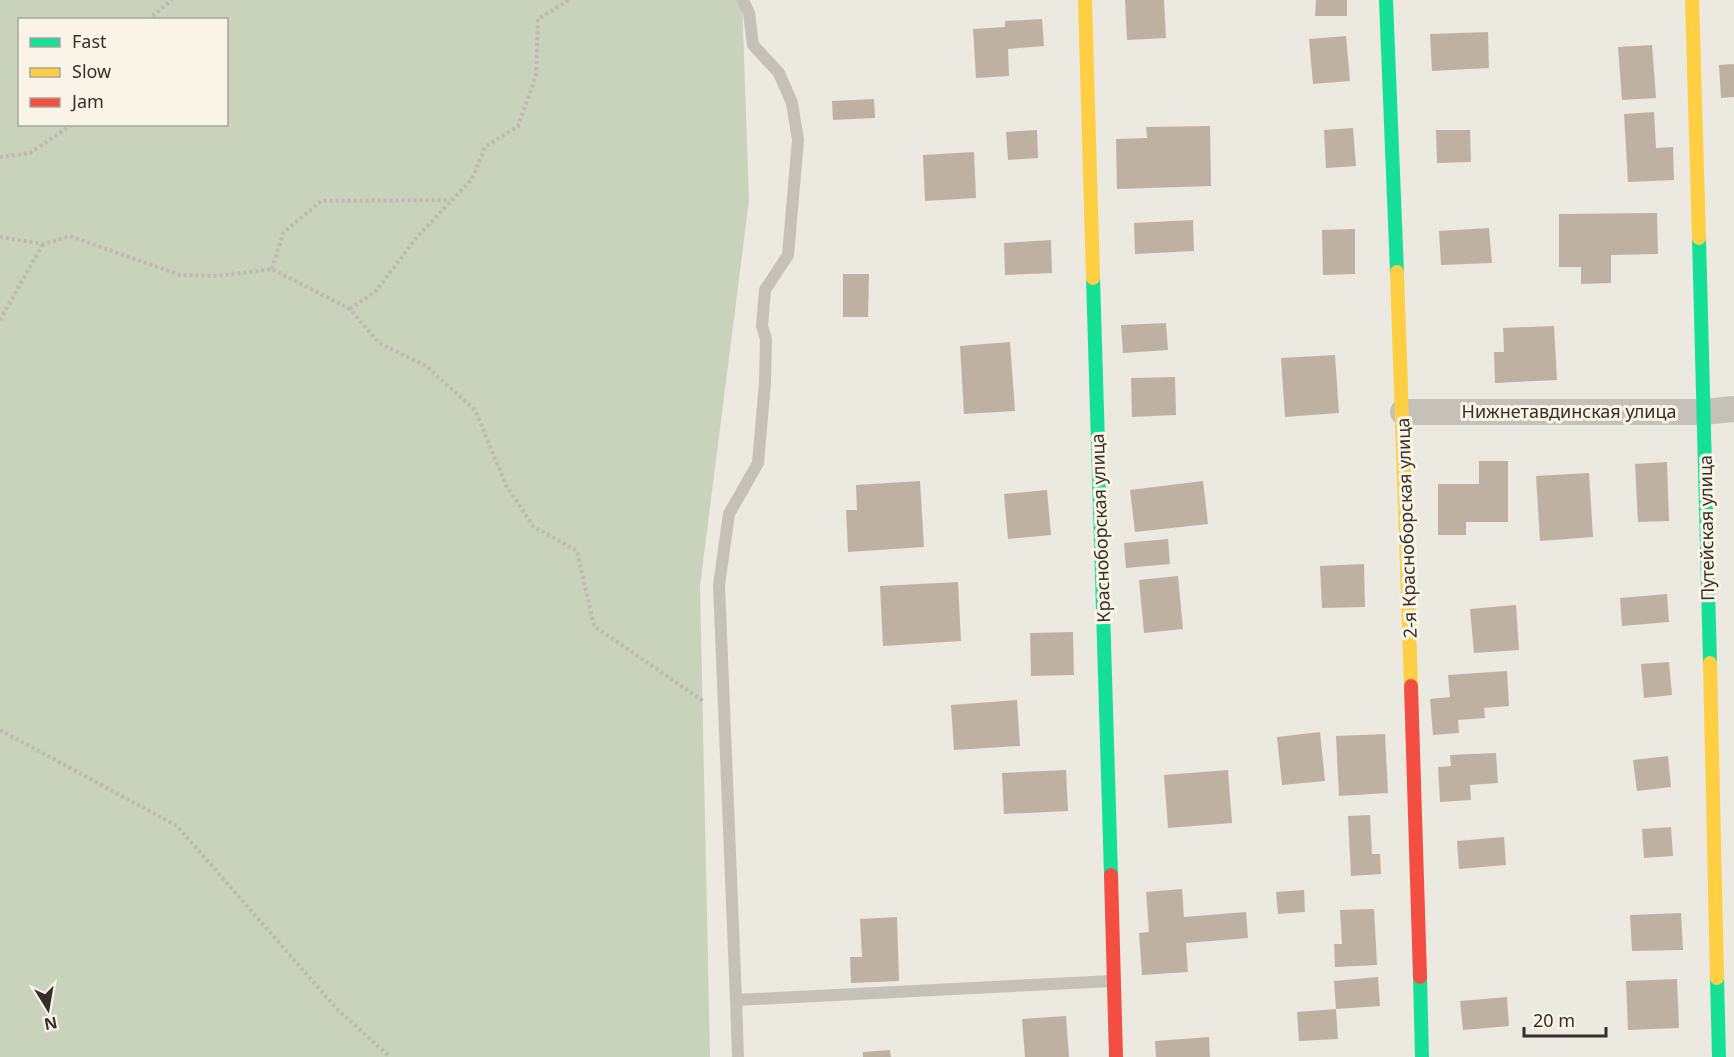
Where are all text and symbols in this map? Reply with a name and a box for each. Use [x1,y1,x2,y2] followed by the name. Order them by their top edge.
[18,18,228,126] legend
[72,29,107,53] text: Fast
[72,59,111,83] text: Slow
[70,89,104,113] text: Jam
[1462,399,1676,423] street label: Нижнетавдинская улица
[1390,417,1422,639] street label: 2-я Красноборская улица
[1085,433,1115,623] street label: Красноборская улица
[1693,455,1719,601] street label: Путейская улица
[18,979,78,1039] north arrow
[1524,1000,1606,1038] scale bar
[1533,1008,1575,1032] text: 20 m
[42,1012,59,1036] text: N

